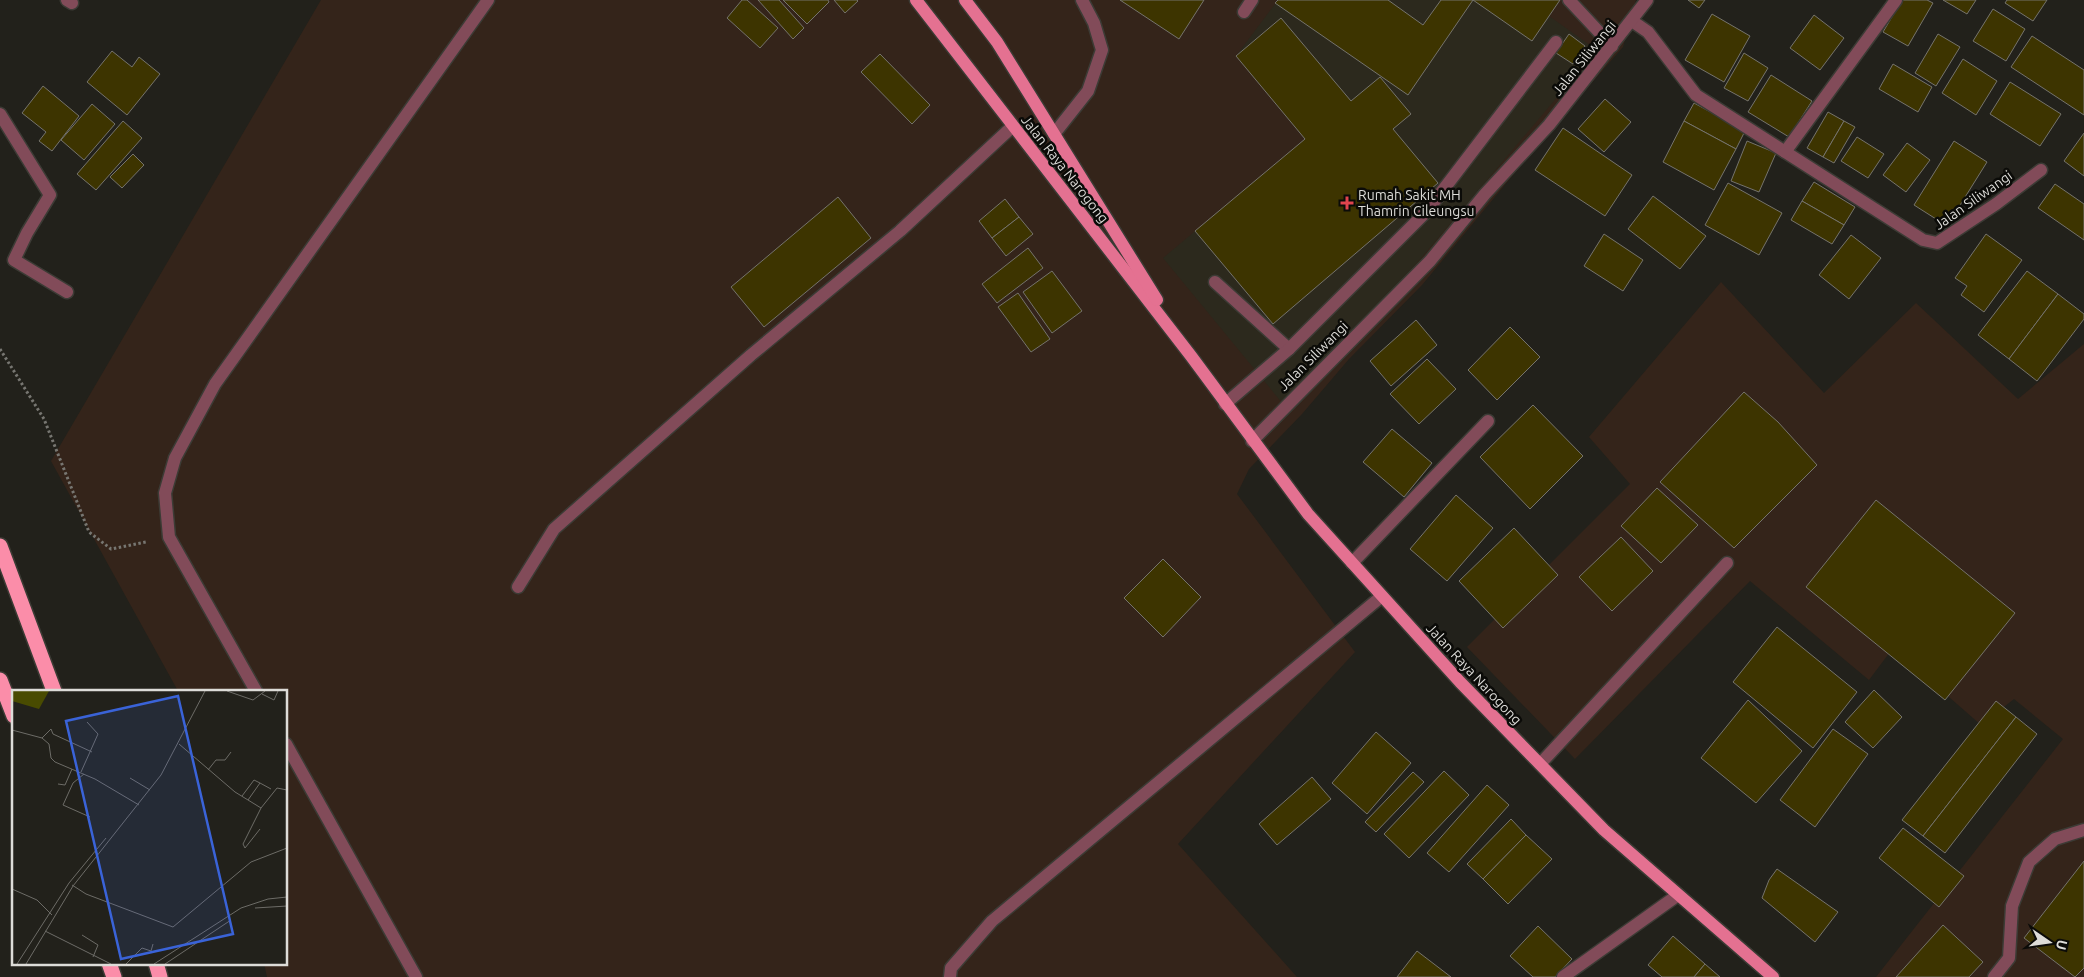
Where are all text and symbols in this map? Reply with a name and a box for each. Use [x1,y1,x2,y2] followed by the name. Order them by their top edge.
[1549,17,1619,99] street label: Jalan Siliwangi
[1018,112,1112,226] street label: Jalan Raya Narogong
[1931,167,2015,233] street label: Jalan Siliwangi
[1358,187,1474,219] place label: Rumah Sakit MH Thamrin Cileungsu
[1340,196,1354,210] marker: Rumah Sakit MH Thamrin Cileungsu
[1275,318,1351,394] street label: Jalan Siliwangi
[1423,620,1525,728] street label: Jalan Raya Narogong
[12,690,288,964] inset map
[2024,917,2074,967] north arrow
[2053,938,2071,952] text: U

